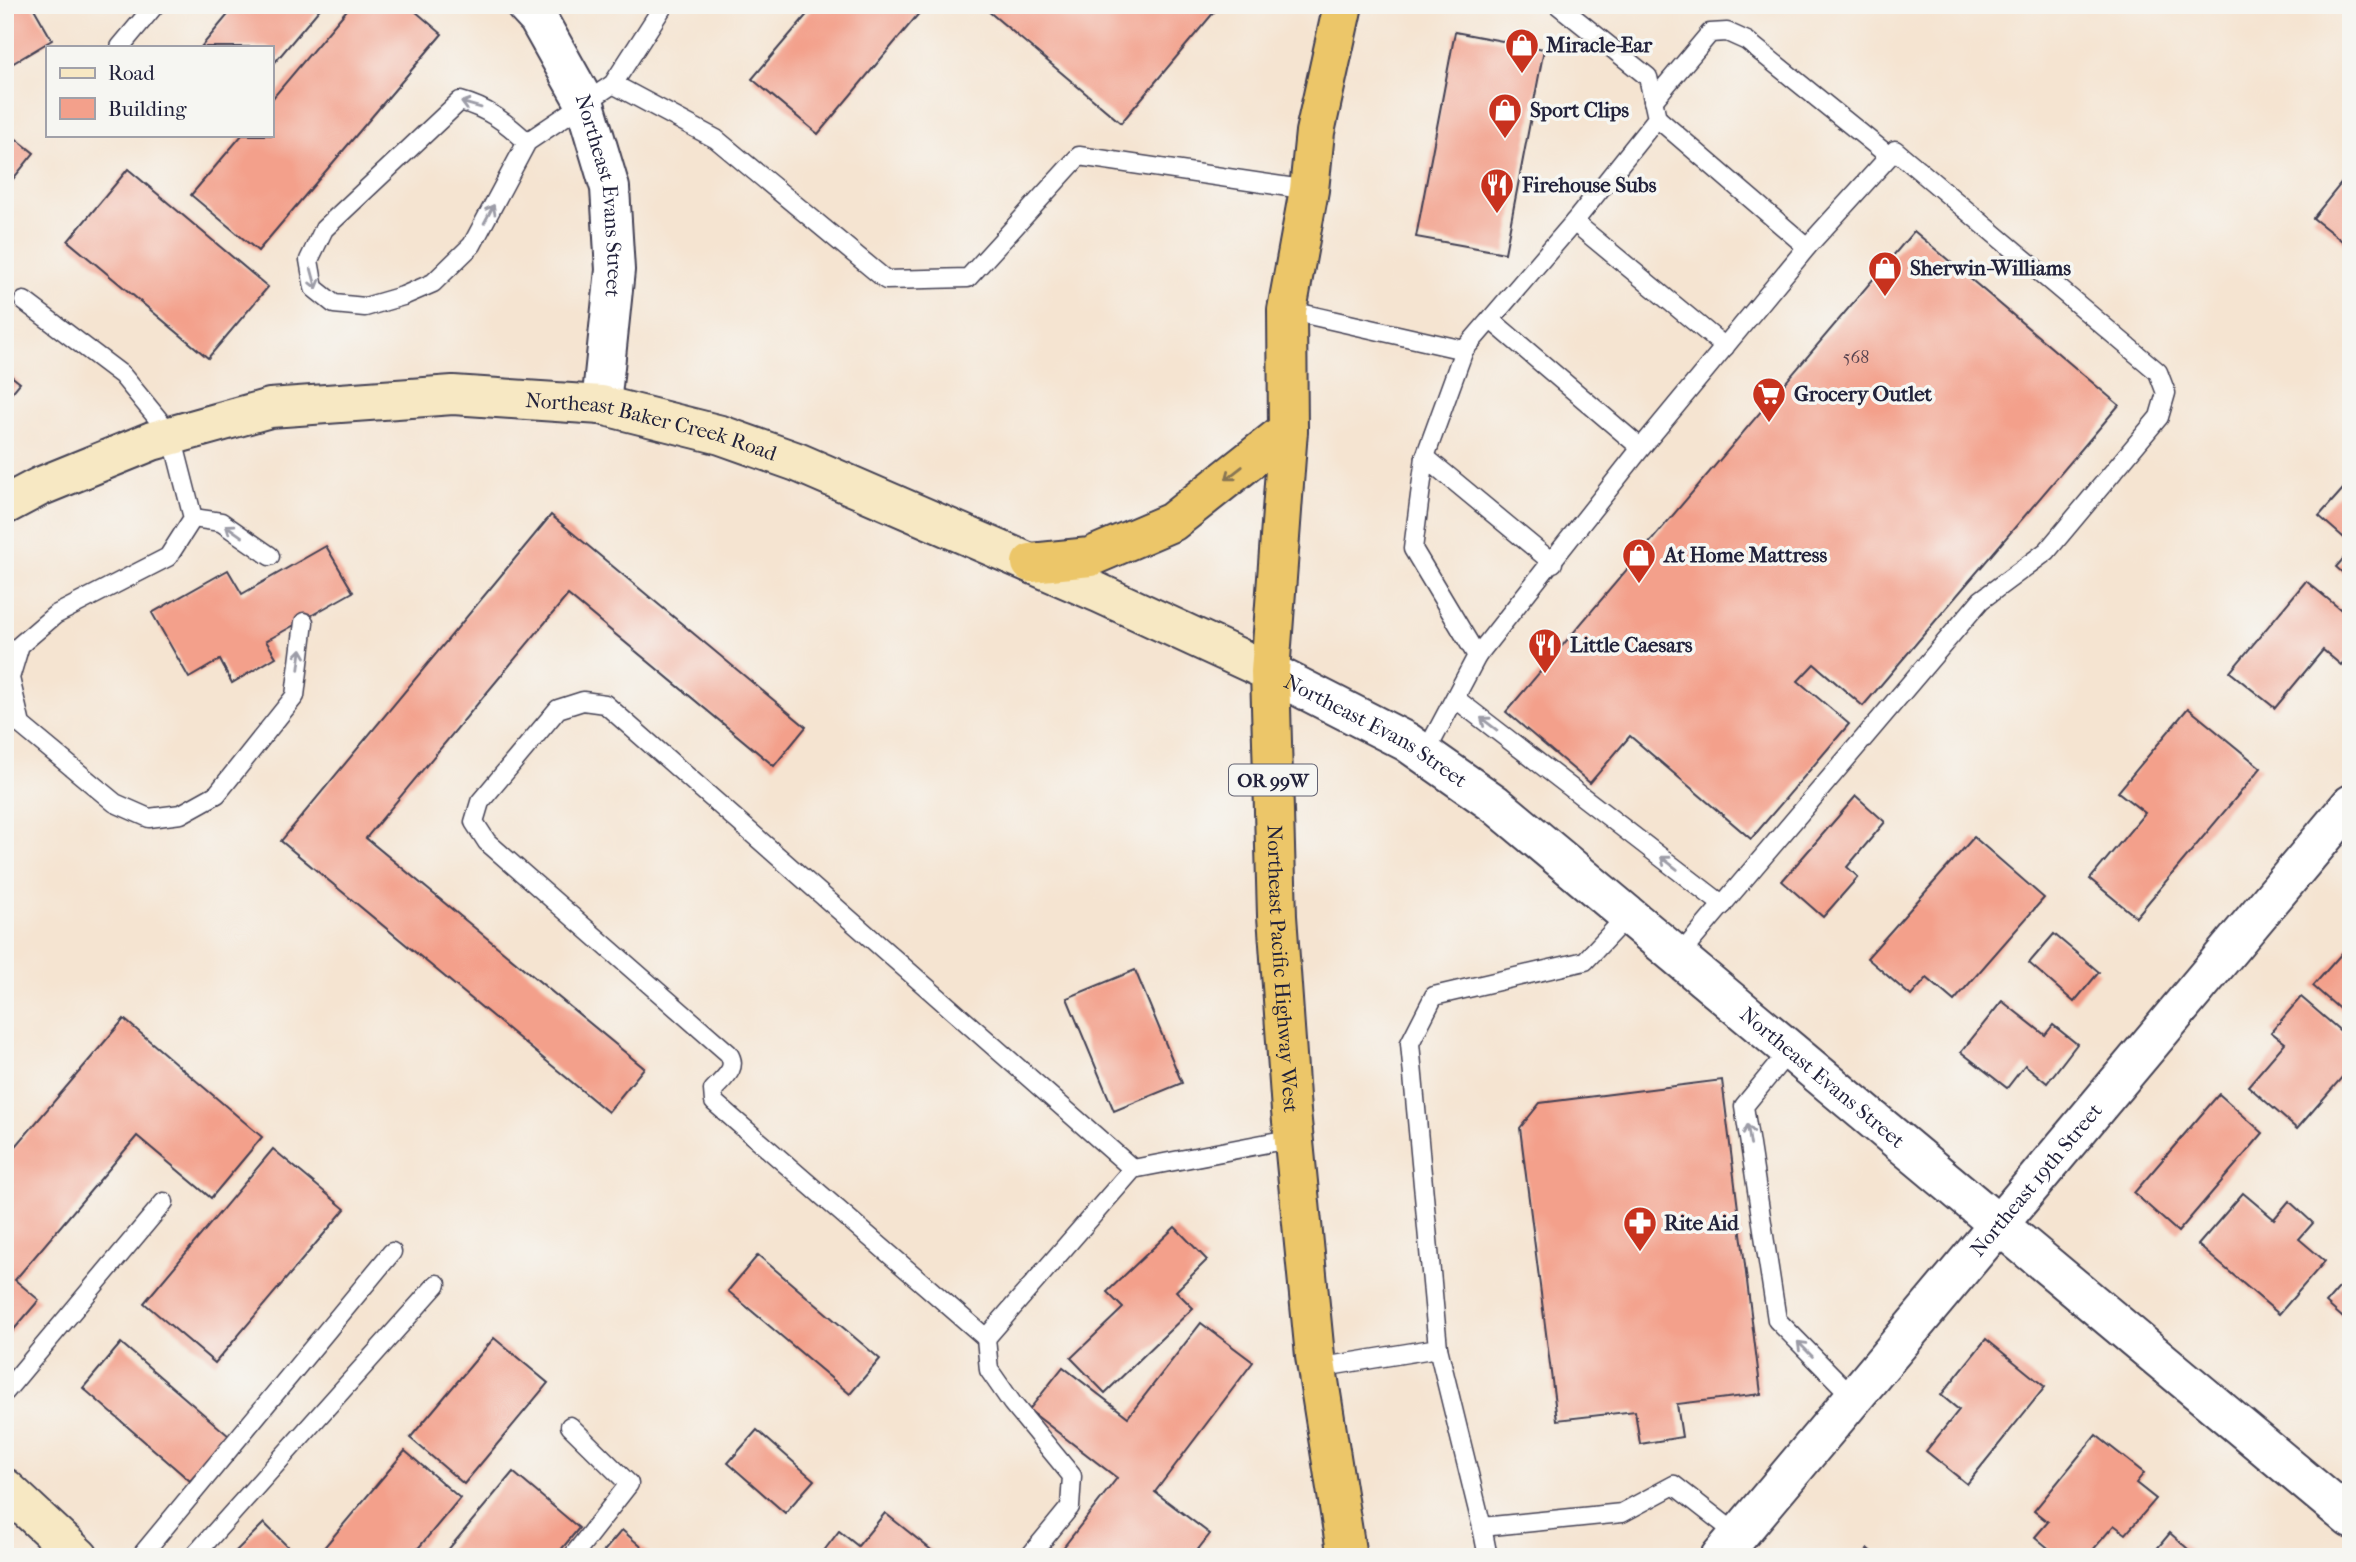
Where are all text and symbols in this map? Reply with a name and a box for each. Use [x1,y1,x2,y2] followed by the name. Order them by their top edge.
[1503,26,1541,75] shop icon: Miracle-Ear
[1545,33,1653,57] place label: Miracle-Ear
[46,46,273,136] legend
[108,61,155,85] text: Road
[571,91,627,299] street label: Northeast Evans Street
[1486,91,1524,140] shop icon: Sport Clips
[108,97,187,121] text: Building
[460,98,483,111] one-way arrow
[1530,98,1629,122] place label: Sport Clips
[1478,166,1516,215] restaurant icon: Firehouse Subs
[1521,173,1657,197] place label: Firehouse Subs
[482,204,496,225] one-way arrow
[1866,249,1904,298] shop icon: Sherwin-Williams
[1910,256,2071,280] place label: Sherwin-Williams
[308,267,321,289] one-way arrow
[1843,347,1869,368] house number: 568
[1750,375,1788,424] supermarket icon: Grocery Outlet
[1794,382,1933,406] place label: Grocery Outlet
[525,388,781,466] street label: Northeast Baker Creek Road
[1225,465,1244,480] one-way arrow
[225,523,244,538] one-way arrow
[1620,536,1658,585] shop icon: At Home Mattress
[1662,543,1827,567] place label: At Home Mattress
[1526,626,1564,675] restaurant icon: Little Caesars
[1570,633,1693,657] place label: Little Caesars
[293,648,306,671] one-way arrow
[1280,669,1472,793] street label: Northeast Evans Street
[1480,716,1498,731] one-way arrow
[1229,764,1317,796] road number: OR 99W
[1262,824,1303,1114] street label: Northeast Pacific Highway West
[1660,856,1678,871] one-way arrow
[1735,1002,1910,1153] street label: Northeast Evans Street
[1965,1098,2107,1261] street label: Northeast 19th Street
[1742,1124,1755,1146] one-way arrow
[1621,1204,1659,1253] pharmacy icon: Rite Aid
[1664,1211,1739,1235] place label: Rite Aid
[1797,1340,1814,1357] one-way arrow

